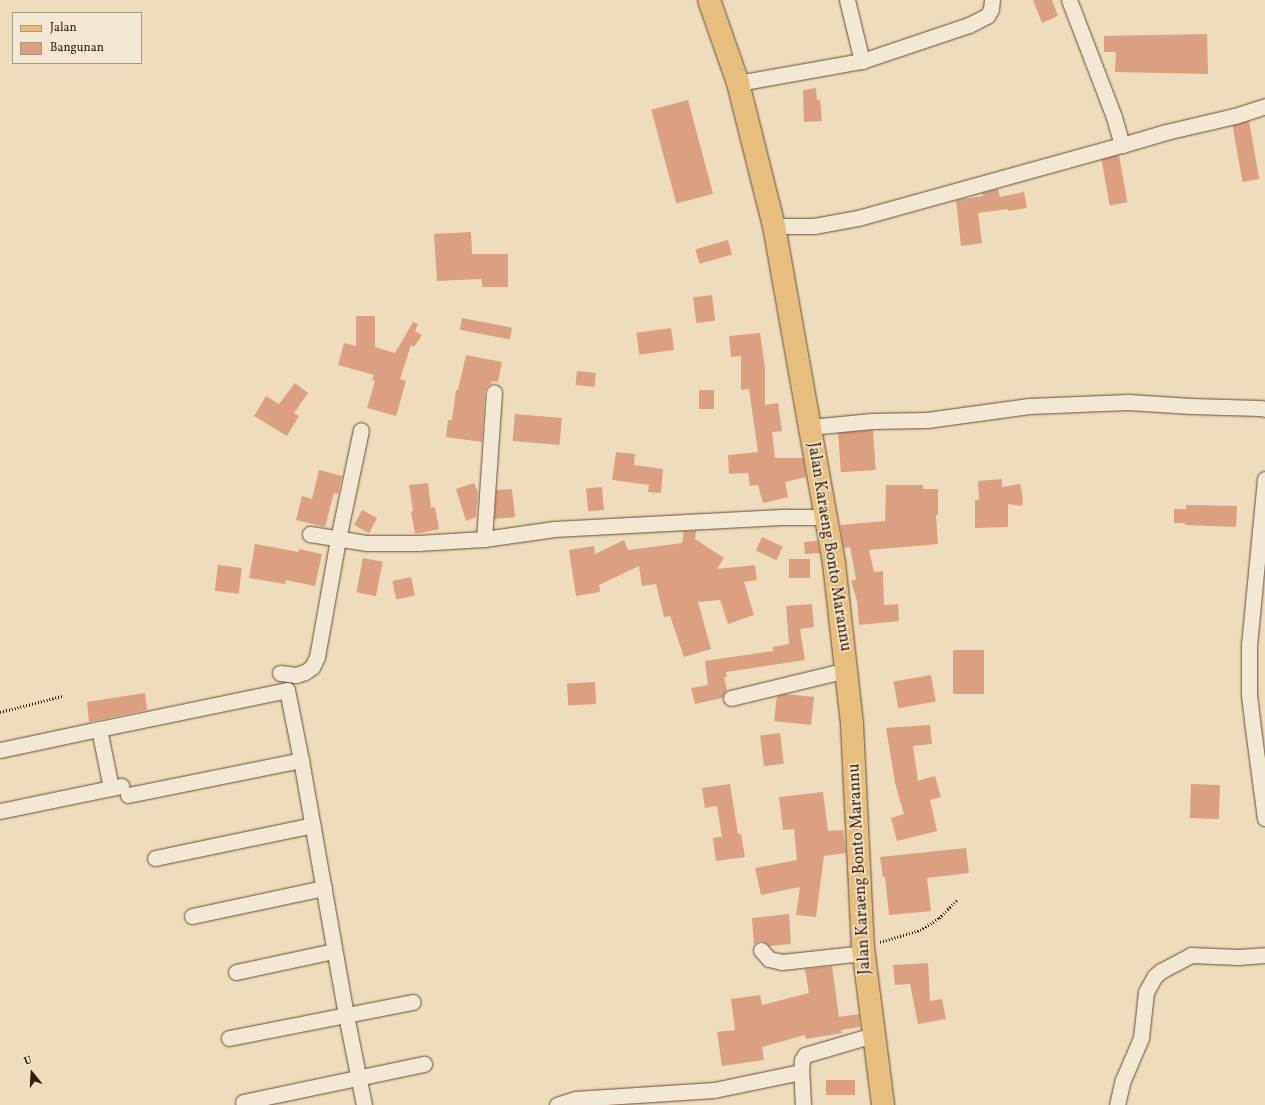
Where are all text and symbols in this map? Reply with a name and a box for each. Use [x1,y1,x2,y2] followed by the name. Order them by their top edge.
[12,12,142,64] legend
[50,20,77,36] text: Jalan
[50,40,104,56] text: Bangunan
[803,441,855,653] street label: Jalan Karaeng Bonto Marannu
[845,763,875,975] street label: Jalan Karaeng Bonto Marannu
[12,1053,52,1093] north arrow
[22,1053,34,1069] text: U

